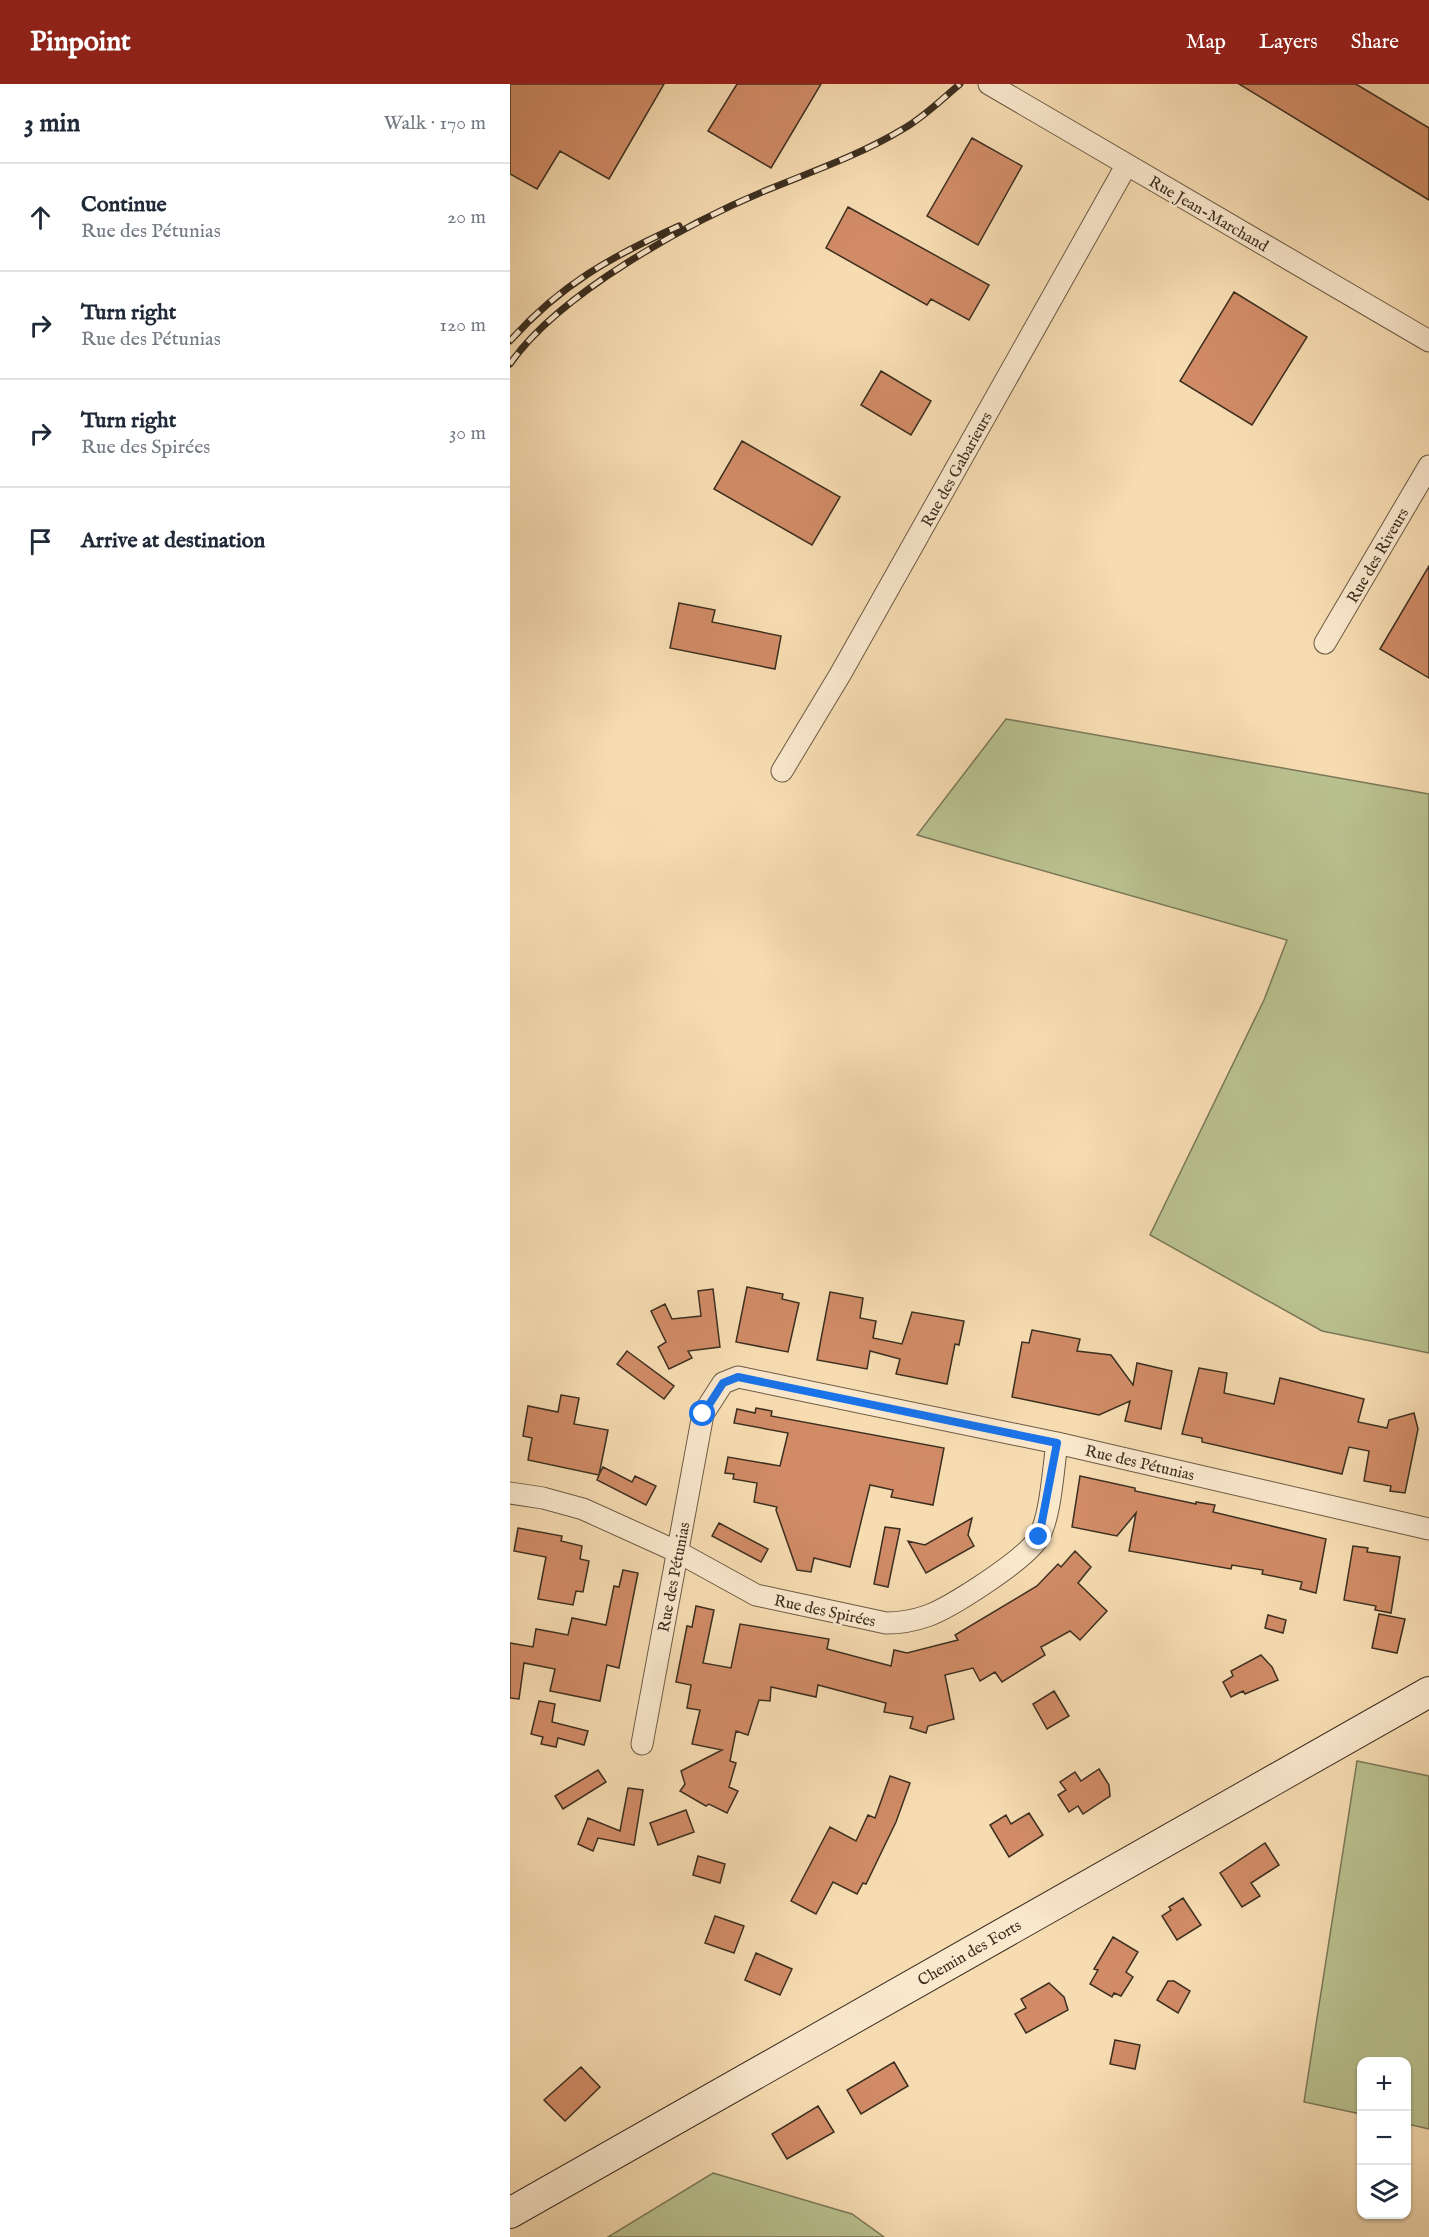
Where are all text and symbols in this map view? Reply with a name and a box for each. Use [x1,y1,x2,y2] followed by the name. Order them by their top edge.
[30,25,131,60] text: Pinpoint
[1186,29,1226,56] text: Map
[1259,29,1318,56] text: Layers
[1351,29,1399,56] text: Share
[24,107,80,140] text: 3 min
[384,111,486,136] text: Walk · 170 m
[1145,172,1272,257] street label: Rue Jean-Marchand
[81,191,167,219] text: Continue
[24,201,57,234] icon: ahead
[447,205,486,230] text: 20 m
[81,219,221,244] text: Rue des Pétunias
[81,299,176,327] text: Turn right
[24,309,57,342] icon: right
[440,313,486,338] text: 120 m
[81,327,221,352] text: Rue des Pétunias
[81,407,176,435] text: Turn right
[918,409,998,531] street label: Rue des Gabarieurs
[24,417,57,450] icon: right
[449,421,486,446] text: 30 m
[81,435,210,460] text: Rue des Spirées
[1343,504,1414,607] street label: Rue des Riveurs
[24,525,57,558] icon: arrive
[81,527,265,555] text: Arrive at destination
[689,1400,715,1426] route start
[1083,1442,1197,1486] street label: Rue des Pétunias
[654,1520,696,1634] street label: Rue des Pétunias
[1025,1523,1051,1549] route end
[772,1591,878,1633] street label: Rue des Spirées
[915,1916,1026,1992] street label: Chemin des Forts
[1357,2057,1411,2219] map controls
[1357,2057,1411,2111] button: +
[1357,2111,1411,2165] button: −
[1357,2165,1411,2219] button: layers

